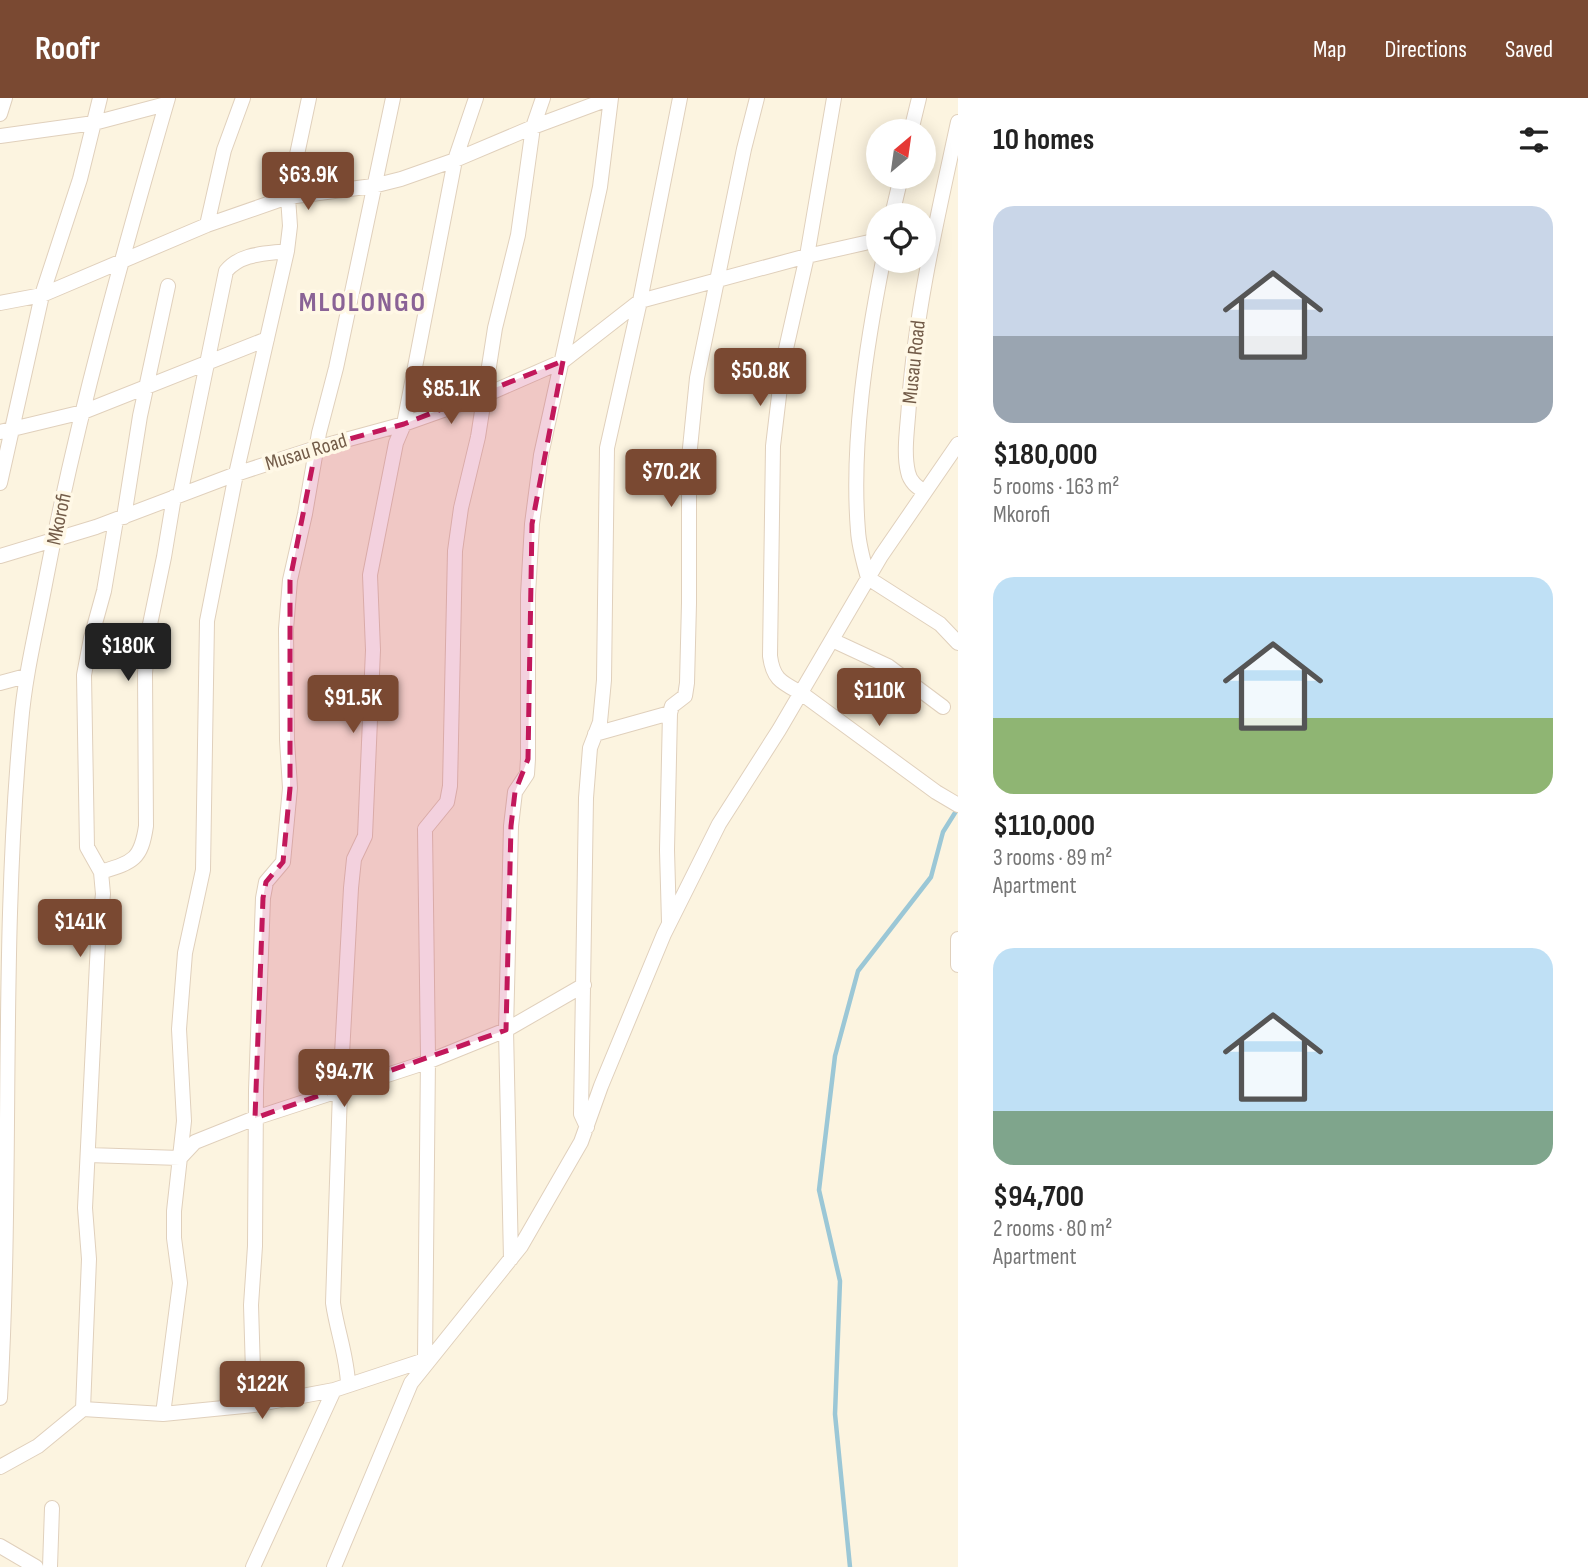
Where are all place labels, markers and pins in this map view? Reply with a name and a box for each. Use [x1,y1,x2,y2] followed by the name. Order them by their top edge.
[251,152,365,212] pin: $63.9K
[703,348,817,408] pin: $50.8K
[394,366,508,426] pin: $85.1K
[614,450,728,509] pin: $70.2K
[79,624,177,683] pin: $180K
[830,668,928,728] pin: $110K
[296,676,410,735] pin: $91.5K
[31,900,129,959] pin: $141K
[287,1049,401,1109] pin: $94.7K
[213,1362,311,1421] pin: $122K

